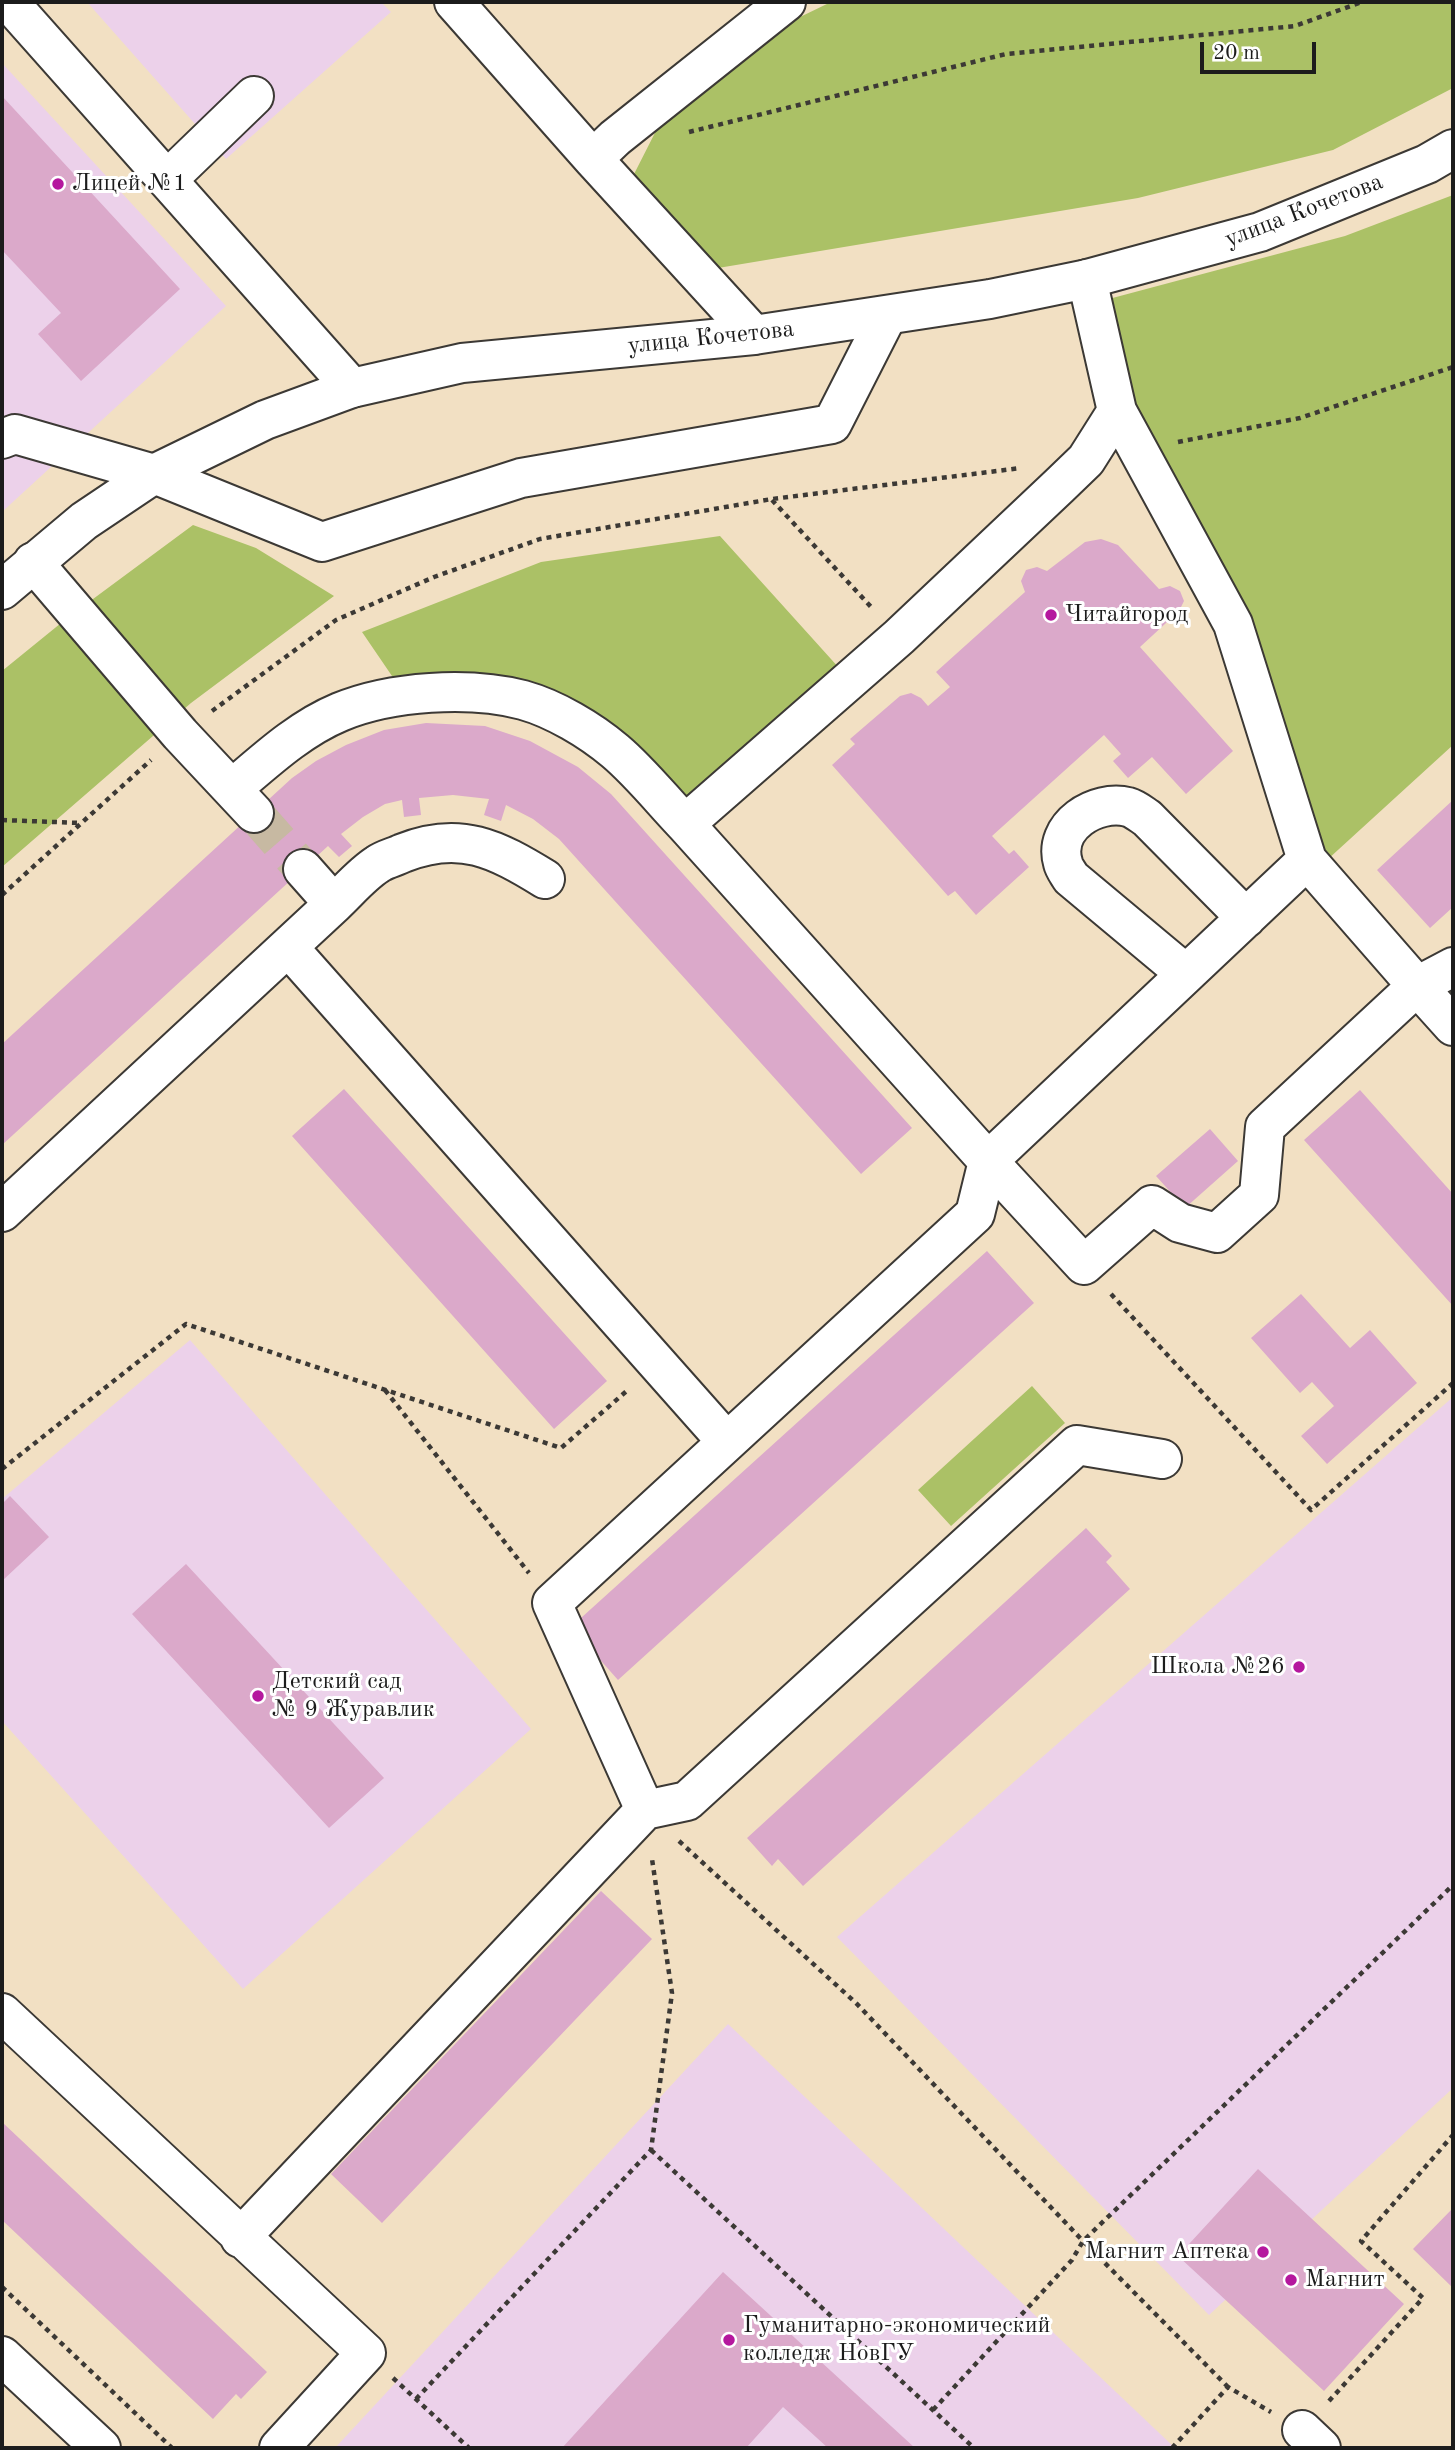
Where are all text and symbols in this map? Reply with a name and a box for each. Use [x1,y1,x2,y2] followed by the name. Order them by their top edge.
[1203,28,1318,72] scale bar
[1213,43,1260,64] text: 20 m
[1221,168,1387,254] street label: улица Кочетова
[72,170,187,198] place label: Лицей №1
[50,176,66,192] marker: Лицей №1
[626,315,796,361] street label: улица Кочетова
[1065,601,1188,629] place label: Читайгород
[1043,607,1059,623] marker: Читайгород
[1150,1653,1285,1681] place label: Школа №26
[1291,1659,1307,1675] marker: Школа №26
[272,1668,435,1724] place label: Детский сад № 9 Журавлик
[250,1688,266,1704] marker: Детский сад № 9 Журавлик
[1085,2238,1249,2266] place label: Магнит Аптека
[1255,2244,1271,2260] marker: Магнит Аптека
[1305,2266,1385,2294] place label: Магнит
[1283,2272,1299,2288] marker: Магнит
[743,2312,1050,2368] place label: Гуманитарно-экономический колледж НовГУ
[721,2332,737,2348] marker: Гуманитарно-экономический колледж НовГУ

